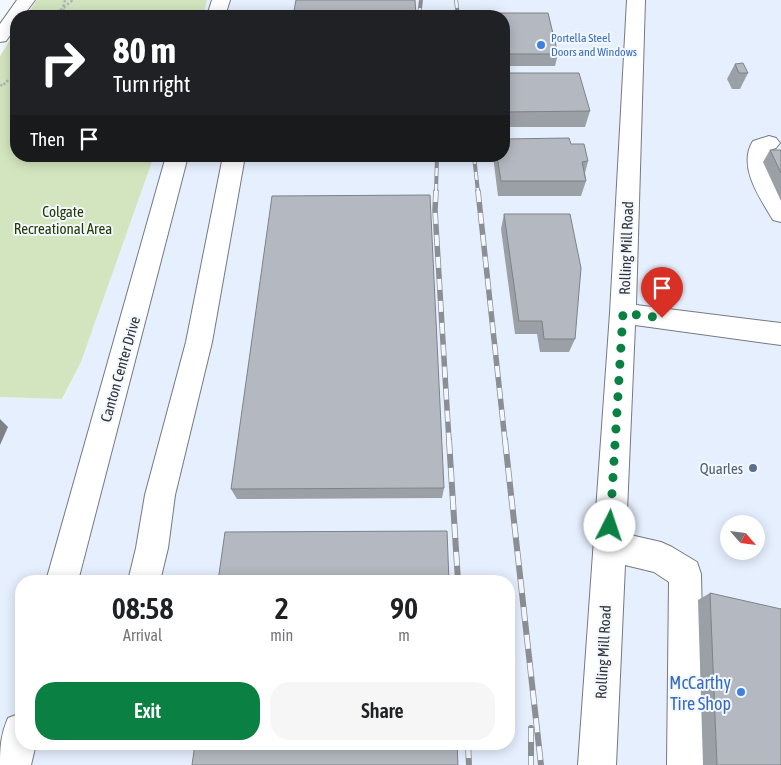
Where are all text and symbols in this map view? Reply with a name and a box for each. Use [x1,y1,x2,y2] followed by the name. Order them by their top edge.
[30,30,95,95] icon: right
[113,30,176,70] text: 80 m
[551,31,637,59] place label: Portella Steel Doors and Windows
[535,39,547,51] marker: Portella Steel Doors and Windows
[113,71,190,97] text: Turn right
[75,125,103,153] icon: arrive
[30,128,65,150] text: Then
[616,201,636,295] street label: Rolling Mill Road
[14,203,112,237] park label: Colgate Recreational Area
[641,267,683,318] pin
[648,274,676,302] icon: arrive
[97,314,143,424] street label: Canton Center Drive
[700,460,743,477] place label: Quarles
[747,462,759,474] marker: Quarles
[583,499,635,551] position arrow
[720,515,765,560] north arrow
[720,515,765,560] map controls
[112,591,174,625] text: 08:58
[275,591,289,625] text: 2
[390,591,418,625] text: 90
[592,605,614,699] street label: Rolling Mill Road
[123,626,162,644] text: Arrival
[270,626,293,644] text: min
[398,626,410,644] text: m
[669,672,731,714] place label: McCarthy Tire Shop
[35,682,260,740] button: Exit
[270,682,495,740] button: Share
[735,686,747,698] marker: McCarthy Tire Shop

